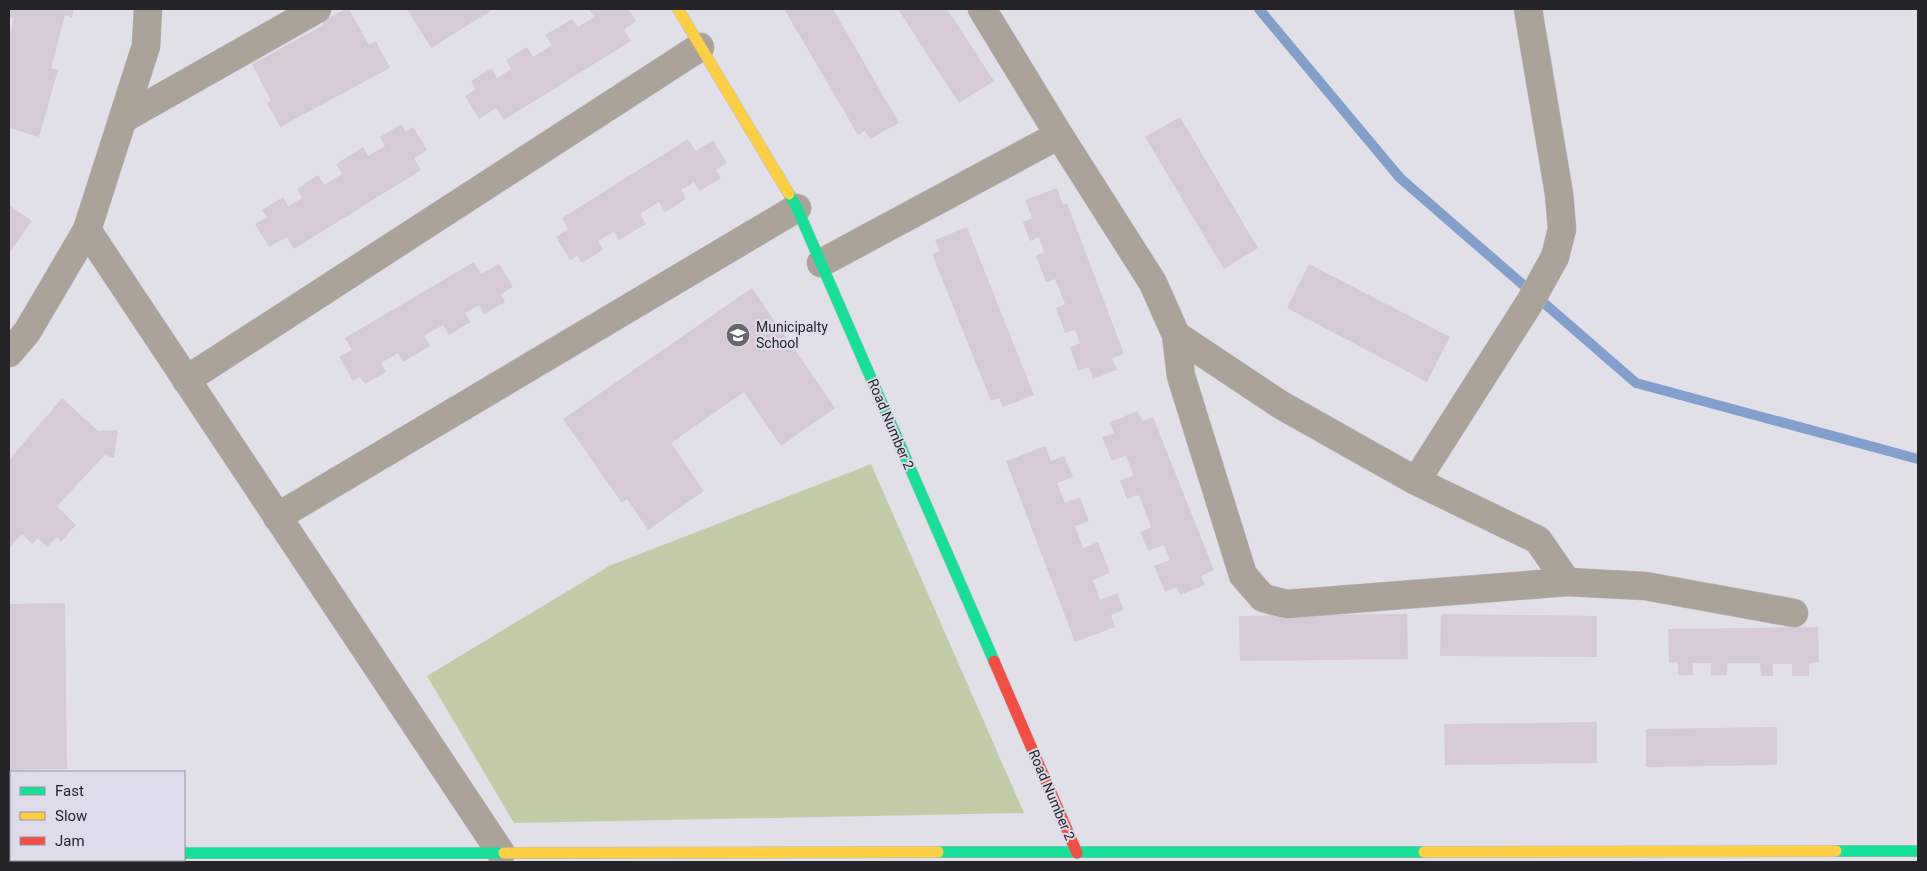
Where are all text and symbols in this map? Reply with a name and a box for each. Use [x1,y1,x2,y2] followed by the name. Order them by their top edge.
[756,319,828,351] place label: Municipalty School
[725,322,751,348] school or university icon: Municipalty School
[865,376,917,472] street label: Road Number 2
[1026,747,1078,843] street label: Road Number 2
[10,771,185,861] legend
[55,782,84,800] text: Fast
[55,807,87,825] text: Slow
[55,832,85,850] text: Jam

